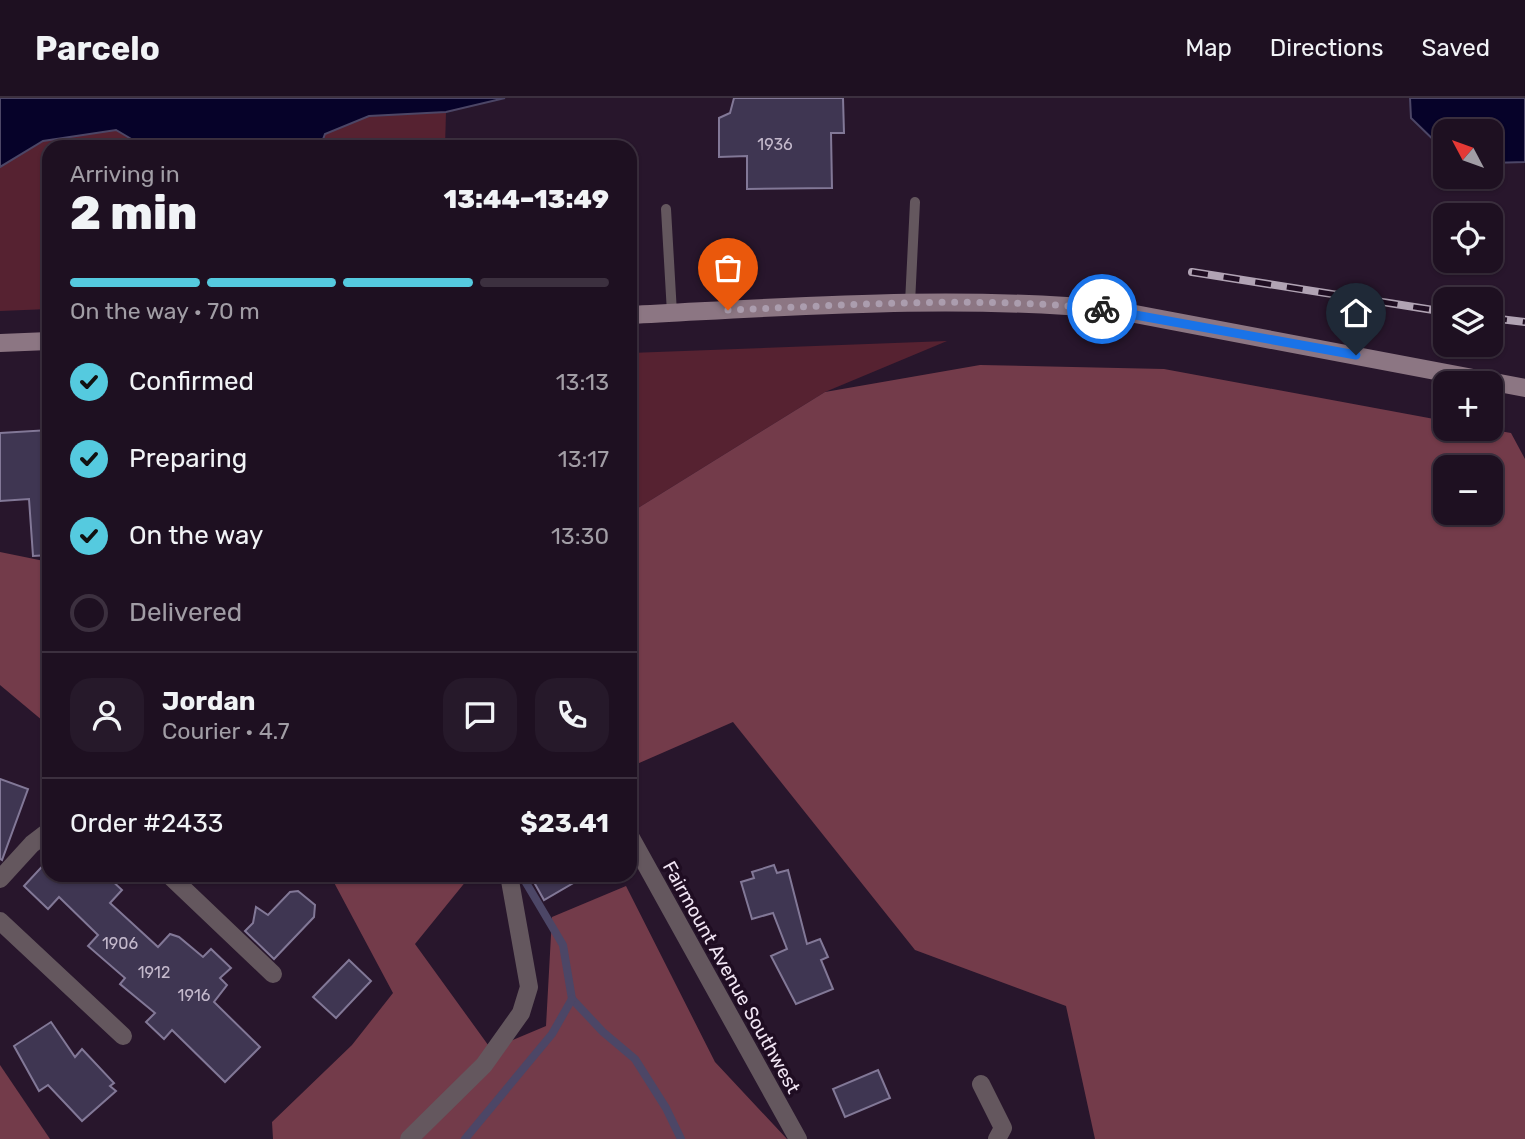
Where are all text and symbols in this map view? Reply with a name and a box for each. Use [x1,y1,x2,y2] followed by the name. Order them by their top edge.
[35,29,160,68] text: Parcelo
[1185,34,1232,62] text: Map
[1270,34,1383,62] text: Directions
[1421,34,1490,62] text: Saved
[1433,119,1503,189] north arrow
[1433,119,1503,525] map controls
[757,135,793,154] house number: 1936
[70,160,180,188] text: Arriving in
[444,184,609,215] text: 13:44–13:49
[70,186,197,241] text: 2 min
[1433,203,1503,273] button: locate
[698,238,758,310] pin
[709,249,747,287] icon: bag
[1067,274,1137,344] courier
[1326,283,1386,355] pin
[1433,287,1503,357] button: layers
[1083,290,1121,328] icon: bike
[1337,294,1375,332] icon: home
[70,297,260,325] text: On the way · 70 m
[70,363,108,401] icon: check
[129,366,254,397] text: Confirmed
[556,368,609,396] text: 13:13
[1433,371,1503,441] button: +
[70,440,108,478] icon: check
[129,443,247,474] text: Preparing
[558,445,609,473] text: 13:17
[1433,455,1503,525] button: −
[70,517,108,555] icon: check
[129,520,263,551] text: On the way
[551,522,609,550] text: 13:30
[129,597,242,628] text: Delivered
[70,678,144,752] button: person
[443,678,517,752] button: chat
[535,678,609,752] button: phone
[162,686,255,717] text: Jordan
[162,717,289,745] text: Courier · 4.7
[70,808,223,839] text: Order #2433
[520,808,609,839] text: $23.41
[658,857,805,1098] street label: Fairmount Avenue Southwest
[102,934,138,953] house number: 1906
[138,963,170,982] house number: 1912
[178,986,211,1005] house number: 1916

